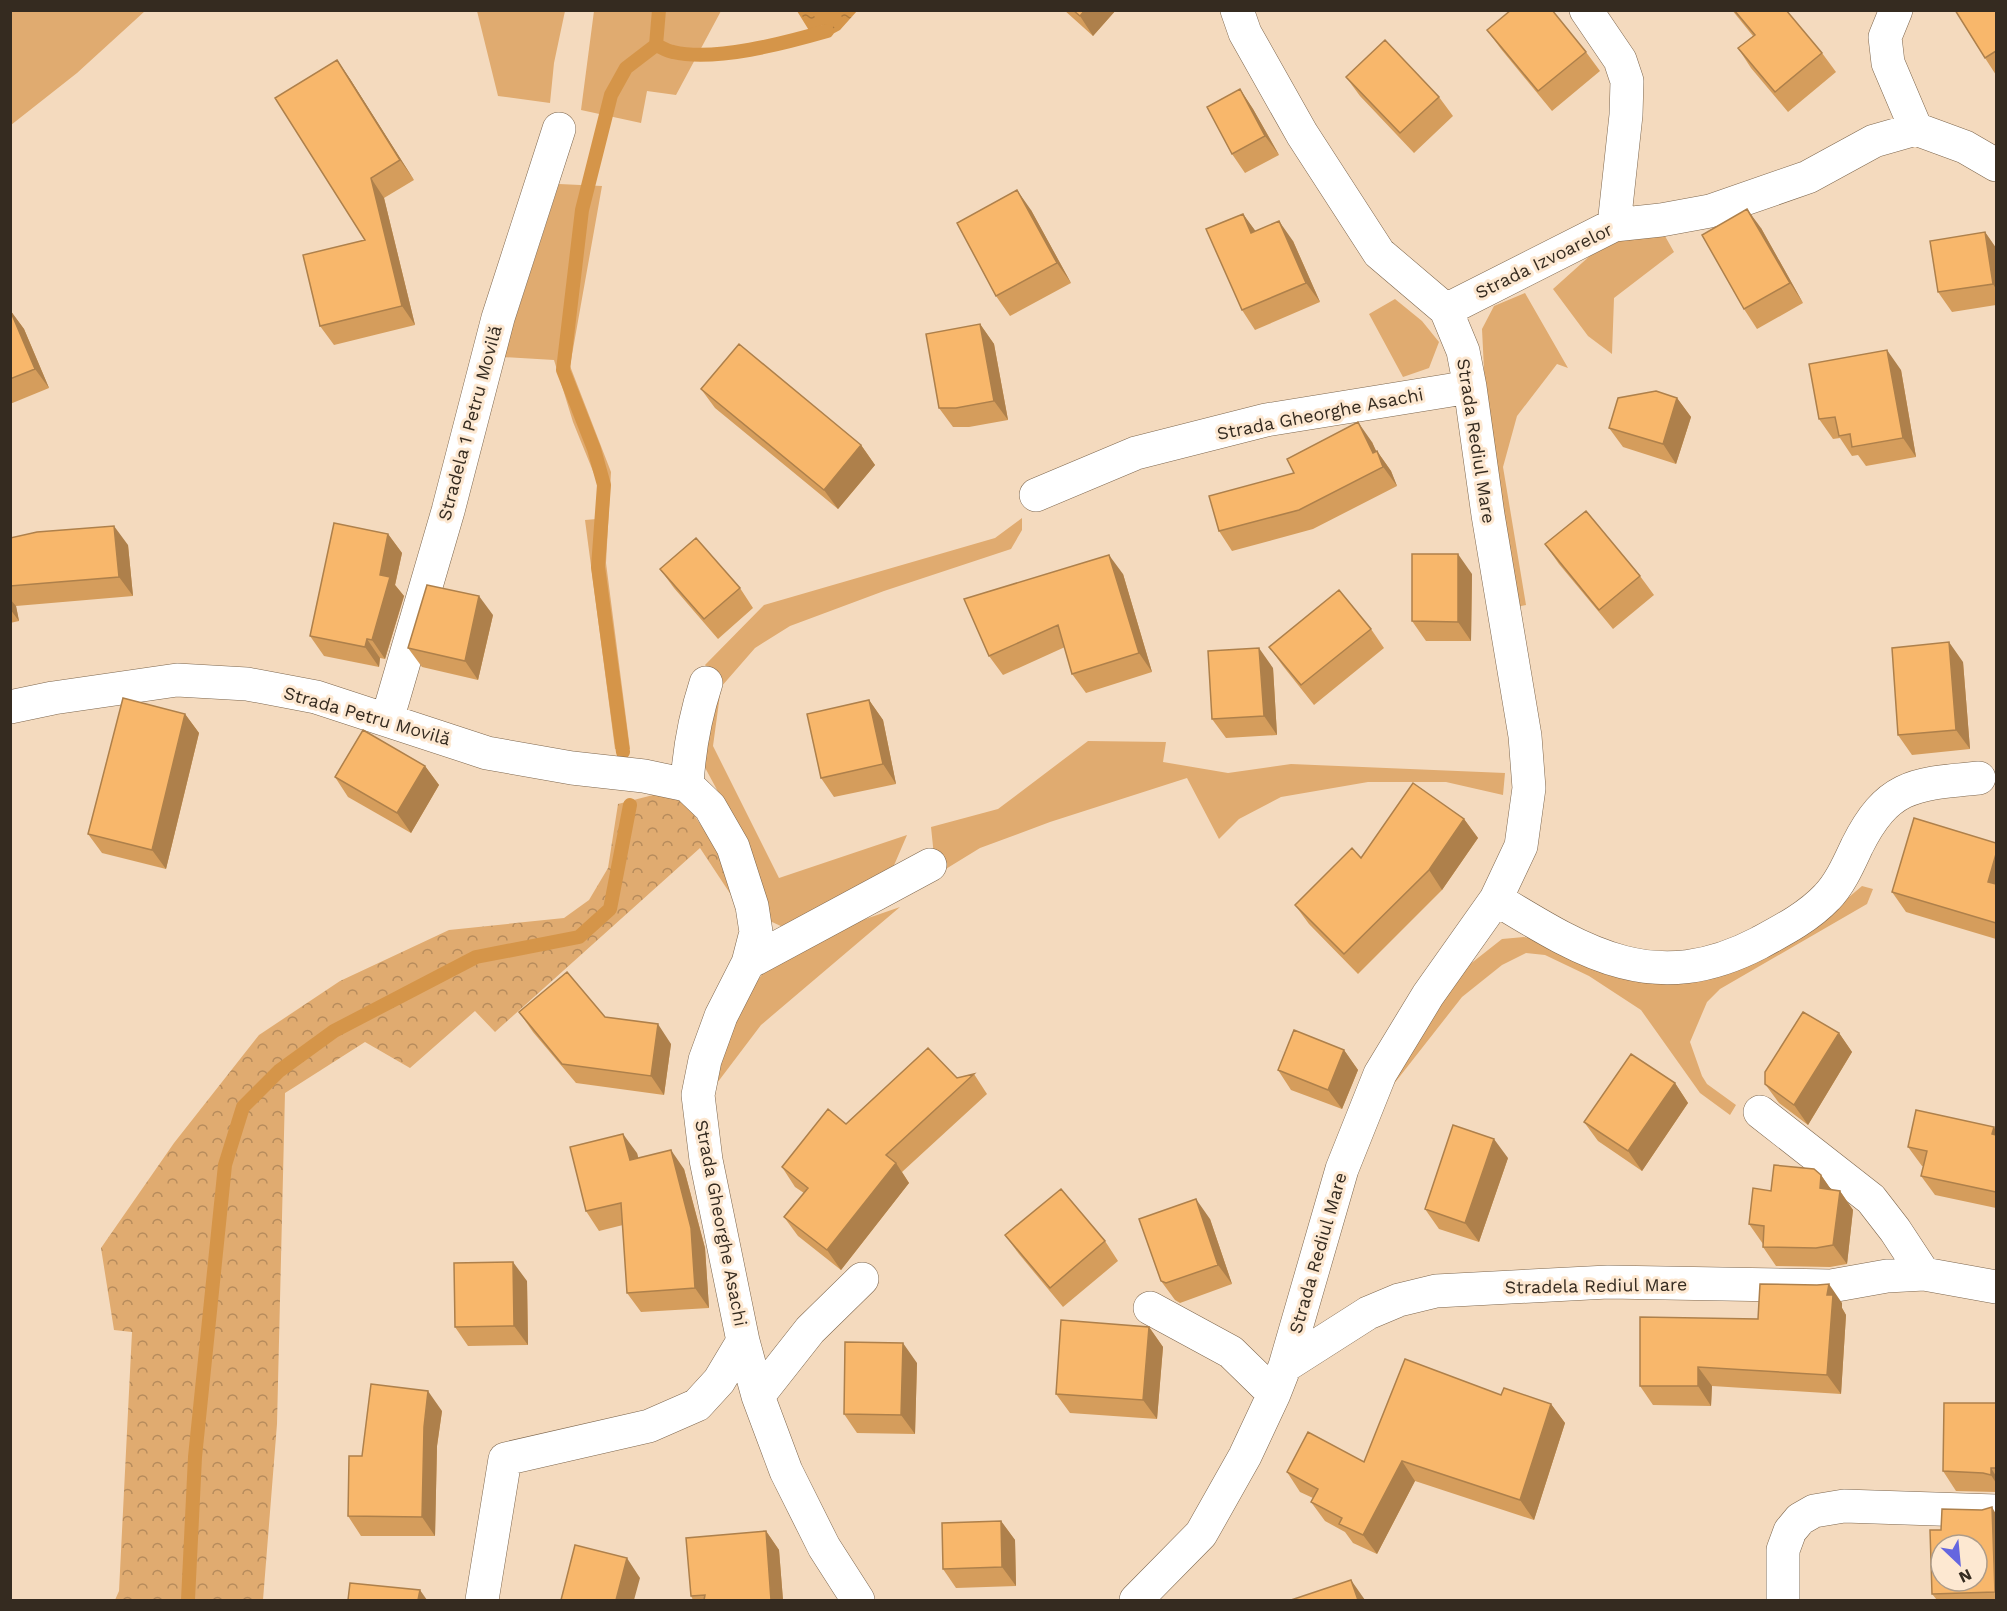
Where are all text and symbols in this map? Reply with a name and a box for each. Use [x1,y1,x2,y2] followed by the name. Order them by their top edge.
[1472,218,1616,303] street label: Strada Izvoarelor
[433,323,506,523] street label: Stradela 1 Petru Movilă
[1453,357,1500,525] street label: Strada Rediul Mare
[1215,383,1425,444] street label: Strada Gheorghe Asachi
[281,682,453,749] street label: Strada Petru Movilă
[691,1118,752,1328] street label: Strada Gheorghe Asachi
[1284,1170,1351,1336] street label: Strada Rediul Mare
[1505,1273,1687,1298] street label: Stradela Rediul Mare
[1929,1533,1989,1593] north arrow
[1956,1565,1975,1587] text: N

